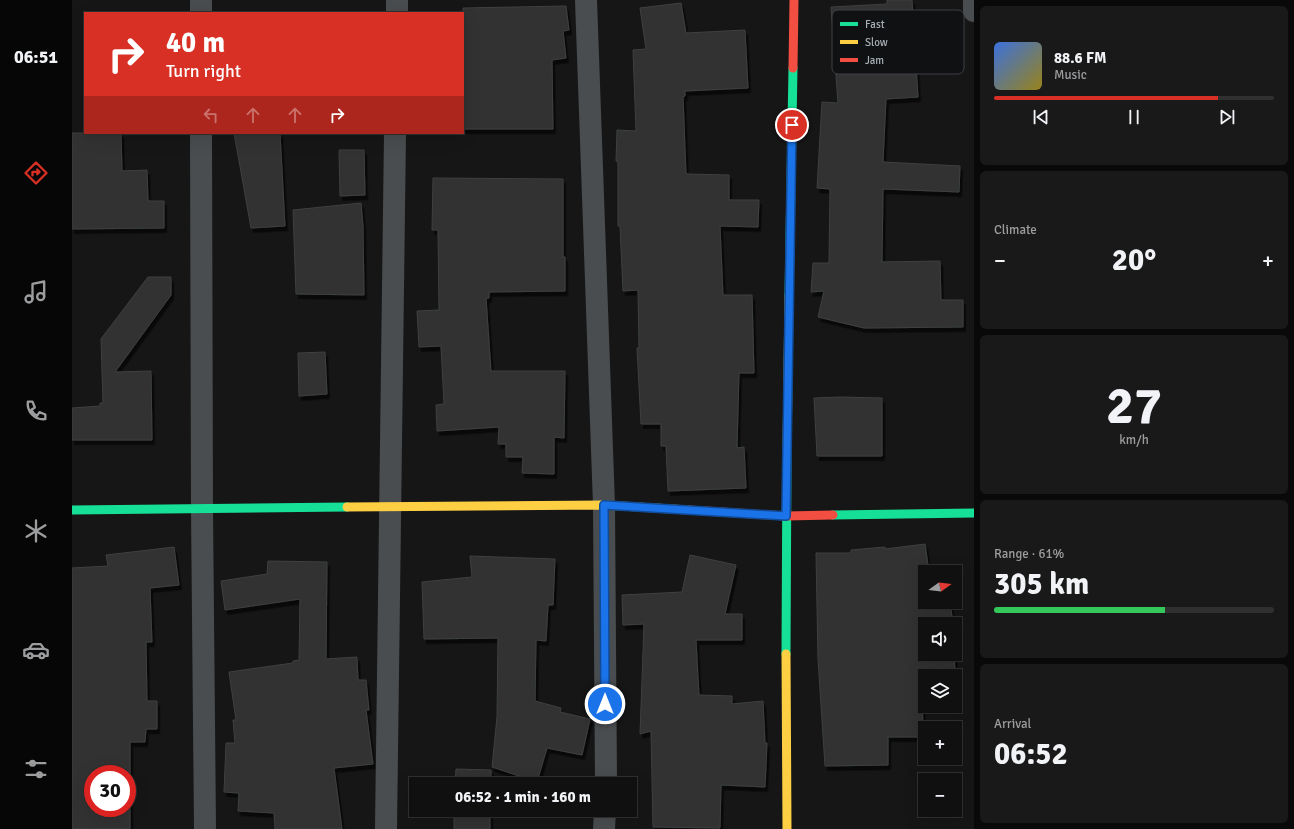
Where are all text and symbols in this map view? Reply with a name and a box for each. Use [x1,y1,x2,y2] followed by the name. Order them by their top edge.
[832,10,964,74] legend
[865,18,885,31] text: Fast
[166,26,225,60] text: 40 m
[100,28,152,80] icon: right
[865,36,888,49] text: Slow
[14,46,58,68] text: 06:51
[1054,49,1106,67] text: 88.6 FM
[865,54,884,67] text: Jam
[166,60,241,82] text: Turn right
[1054,67,1087,83] text: Music
[200,104,222,126] icon: left
[242,104,264,126] icon: ahead
[284,104,306,126] icon: ahead
[326,104,348,126] icon: right
[1030,106,1052,128] icon: previous
[1123,106,1145,128] icon: pause
[1216,106,1238,128] icon: next
[775,108,809,142] pin
[781,114,803,136] icon: arrive
[22,159,50,187] icon: directions
[994,222,1037,238] text: Climate
[1112,242,1156,279] text: 20°
[994,247,1006,274] text: −
[1262,247,1274,274] text: +
[22,278,50,306] icon: music
[1106,374,1162,438] text: 27
[22,397,50,425] icon: phone
[1119,432,1149,448] text: km/h
[22,517,50,545] icon: climate
[994,546,1064,562] text: Range · 61%
[918,565,962,609] north arrow
[918,565,962,817] map controls
[994,566,1089,603] text: 305 km
[918,617,962,661] button: sound
[22,636,50,664] icon: car
[918,669,962,713] button: layers
[584,683,626,725] position arrow
[994,716,1031,732] text: Arrival
[918,721,962,765] button: +
[994,736,1068,773] text: 06:52
[22,755,50,783] icon: filters
[84,765,136,817] speed limit sign: 30
[918,773,962,817] button: −
[455,788,591,806] text: 06:52 · 1 min · 160 m

